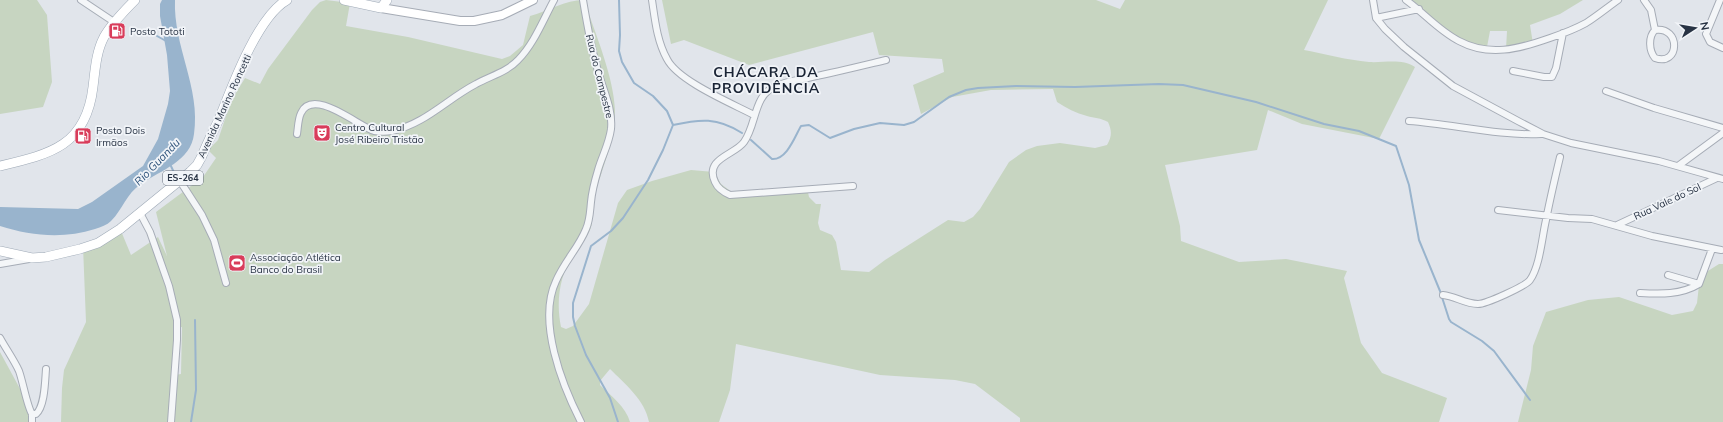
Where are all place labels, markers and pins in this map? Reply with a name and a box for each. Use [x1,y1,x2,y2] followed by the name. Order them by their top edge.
[107,21,127,41] fuel station icon: Posto Tototi
[130,25,185,38] place label: Posto Tototi
[335,121,424,146] place label: Centro Cultural José Ribeiro Tristão
[312,123,332,143] theatre icon: Centro Cultural José Ribeiro Tristão
[96,124,145,149] place label: Posto Dois Irmãos
[73,126,93,146] fuel station icon: Posto Dois Irmãos
[250,251,341,276] place label: Associação Atlética Banco do Brasil
[227,253,247,273] sports icon: Associação Atlética Banco do Brasil

